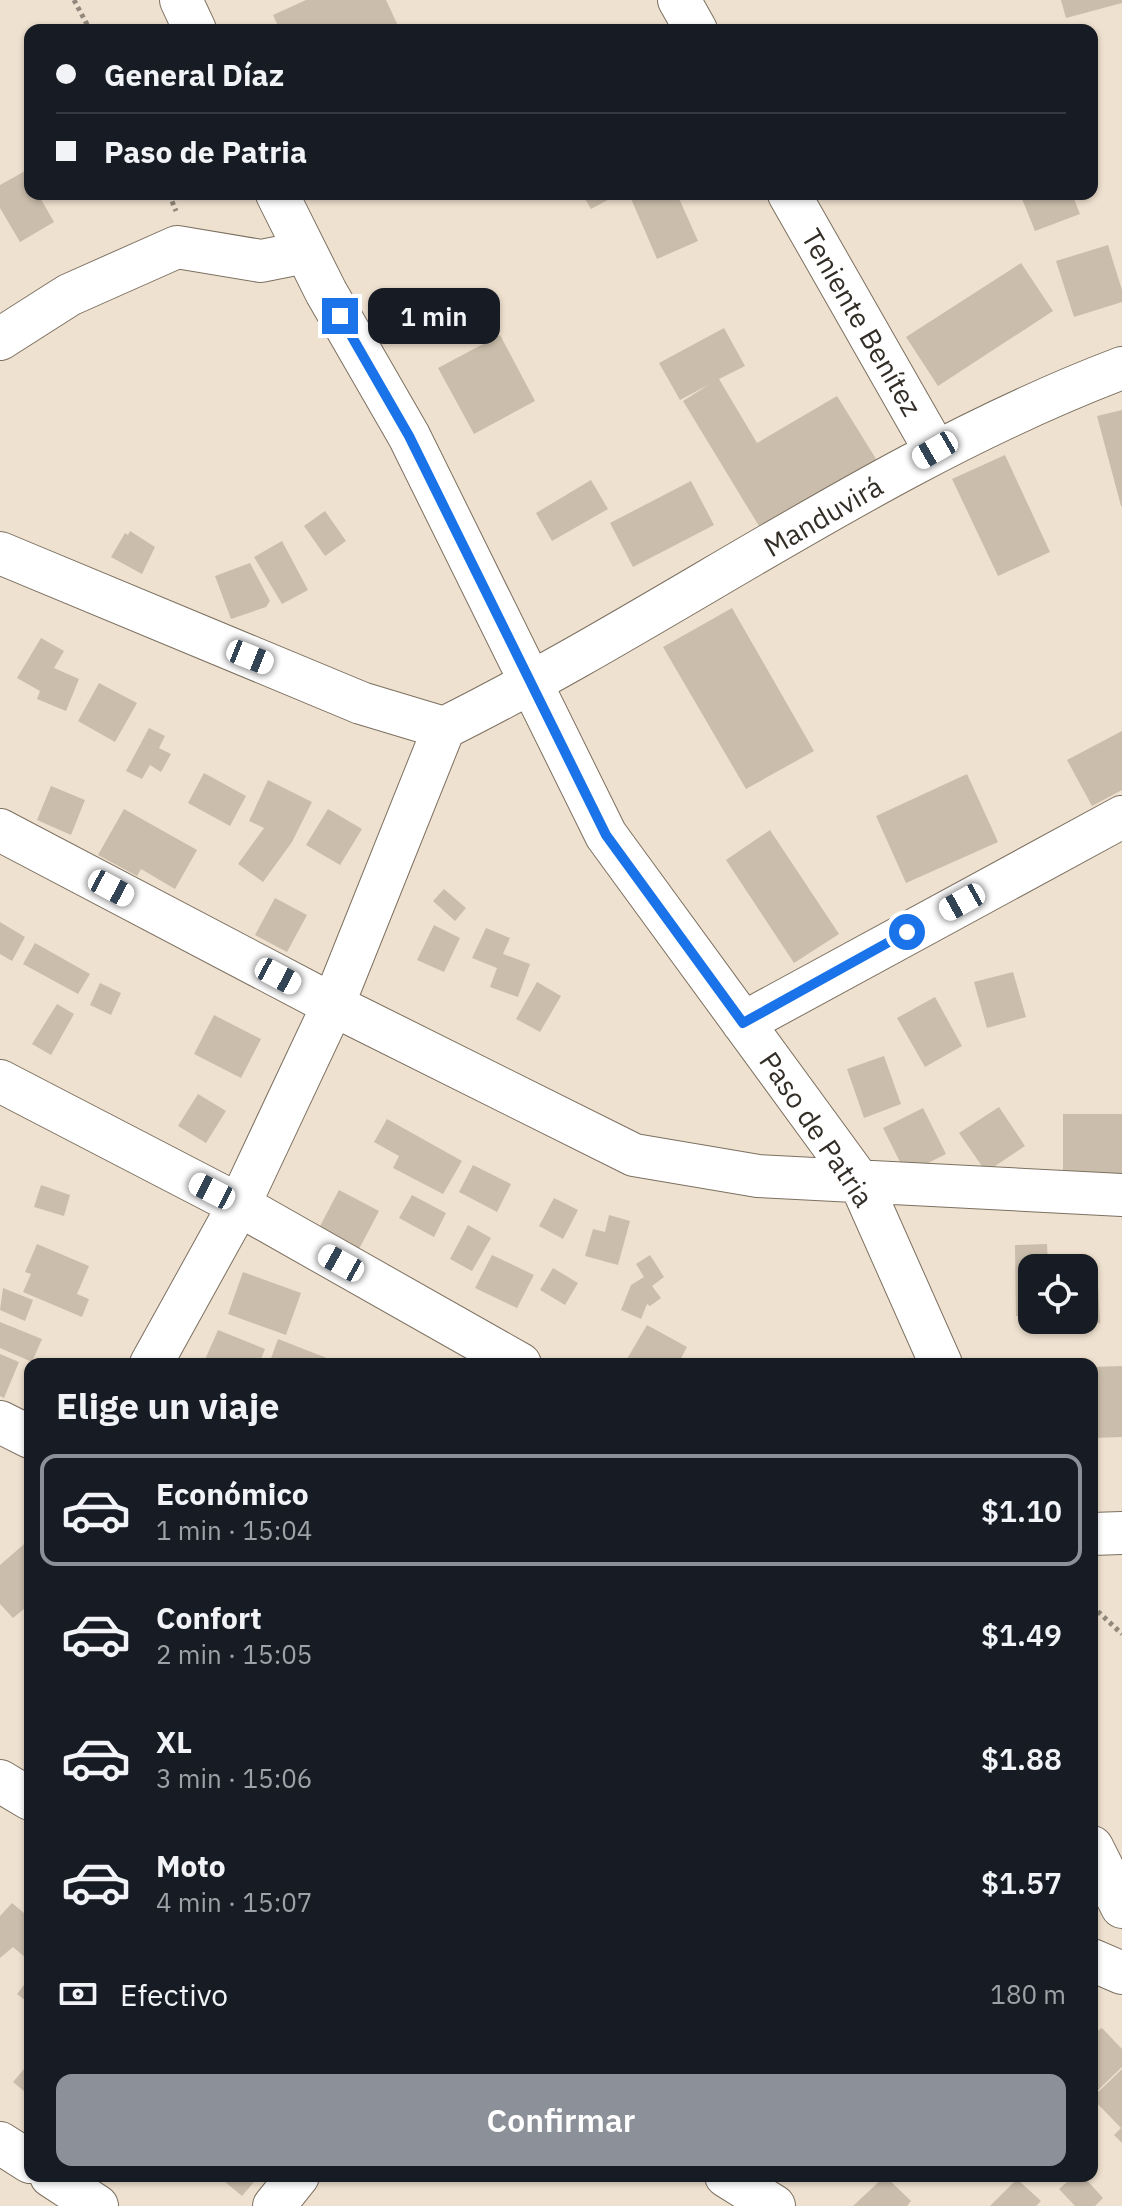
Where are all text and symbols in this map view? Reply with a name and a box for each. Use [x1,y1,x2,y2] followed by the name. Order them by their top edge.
[104,55,284,94] text: General Díaz
[104,132,307,171] text: Paso de Patria
[793,222,931,422] street label: Teniente Benítez
[368,288,500,344] callout: 1 min
[322,298,358,334] route end
[400,299,468,333] text: 1 min
[908,428,962,472] car
[757,467,889,565] street label: Manduvirá
[223,637,277,677] car
[84,866,138,910] car
[935,880,989,924] car
[889,914,925,950] route start
[251,954,305,998] car
[751,1044,883,1214] street label: Paso de Patria
[185,1169,239,1213] car
[314,1241,368,1285] car
[1018,1254,1098,1334] map controls
[1018,1254,1098,1334] button: locate
[56,1382,280,1429] text: Elige un viaje
[60,1474,132,1546] icon: car
[156,1474,309,1513] text: Económico
[981,1491,1062,1530] text: $1.10
[156,1513,312,1547] text: 1 min · 15:04
[60,1598,132,1670] icon: car
[156,1598,262,1637] text: Confort
[981,1615,1062,1654] text: $1.49
[156,1637,312,1671] text: 2 min · 15:05
[60,1722,132,1794] icon: car
[156,1722,192,1761] text: XL
[981,1739,1062,1778] text: $1.88
[156,1761,312,1795] text: 3 min · 15:06
[60,1846,132,1918] icon: car
[156,1846,226,1885] text: Moto
[981,1863,1062,1902] text: $1.57
[156,1885,312,1919] text: 4 min · 15:07
[56,1972,100,2016] icon: cash
[120,1975,228,2014] text: Efectivo
[990,1977,1066,2011] text: 180 m
[56,2074,1066,2166] button: Confirmar

